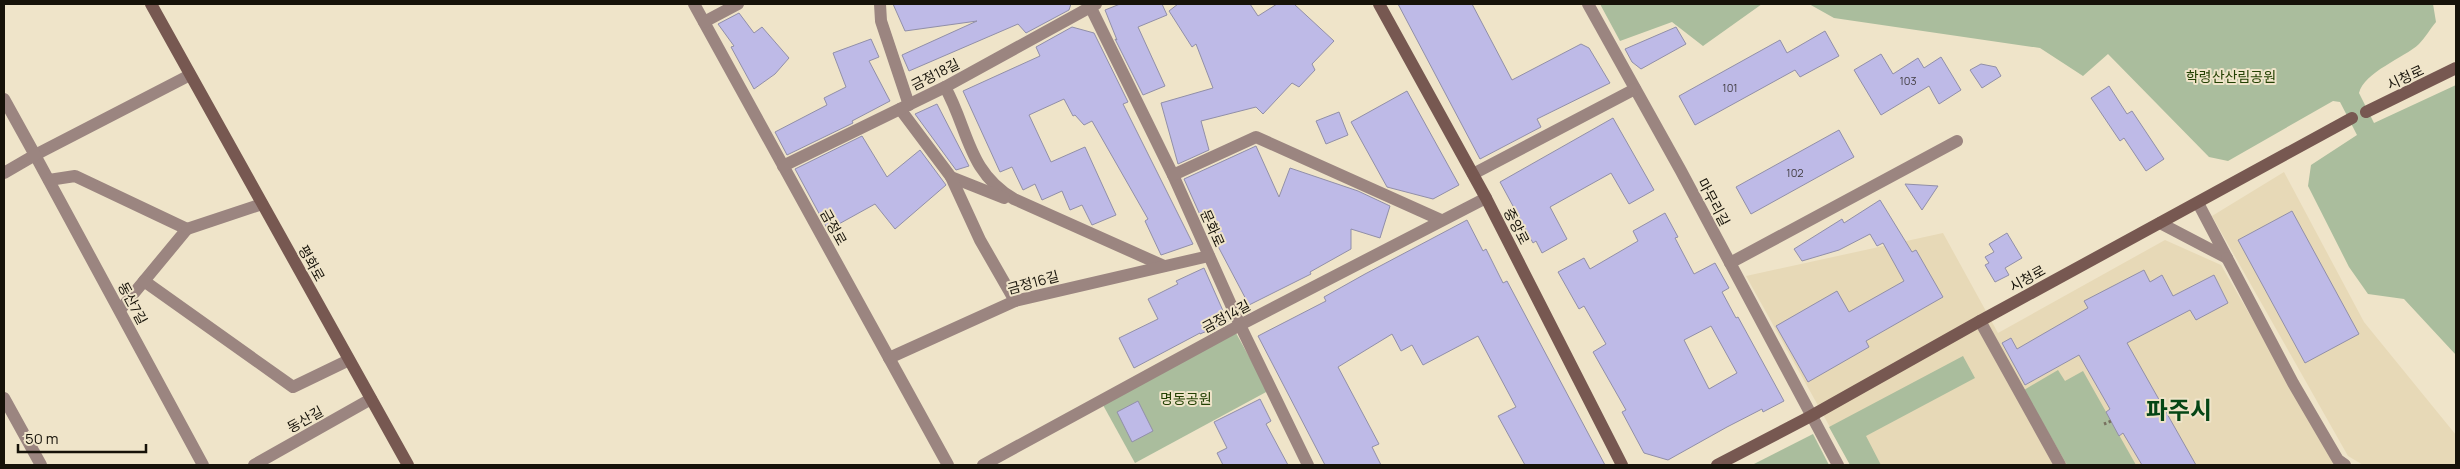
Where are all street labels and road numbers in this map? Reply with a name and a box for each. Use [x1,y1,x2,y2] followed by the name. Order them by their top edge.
[907,54,963,94] street label: 금정18길
[2383,60,2427,94] street label: 시청로
[1694,175,1734,229] street label: 마무리길
[1500,204,1534,248] street label: 중앙로
[816,205,852,249] street label: 금정로
[1196,206,1230,250] street label: 문화로
[294,241,330,285] street label: 평화로
[2005,260,2049,296] street label: 시청로
[1005,266,1061,298] street label: 금정16길
[114,278,152,328] street label: 동산7길
[1198,295,1254,337] street label: 금정14길
[283,401,327,437] street label: 동산길

